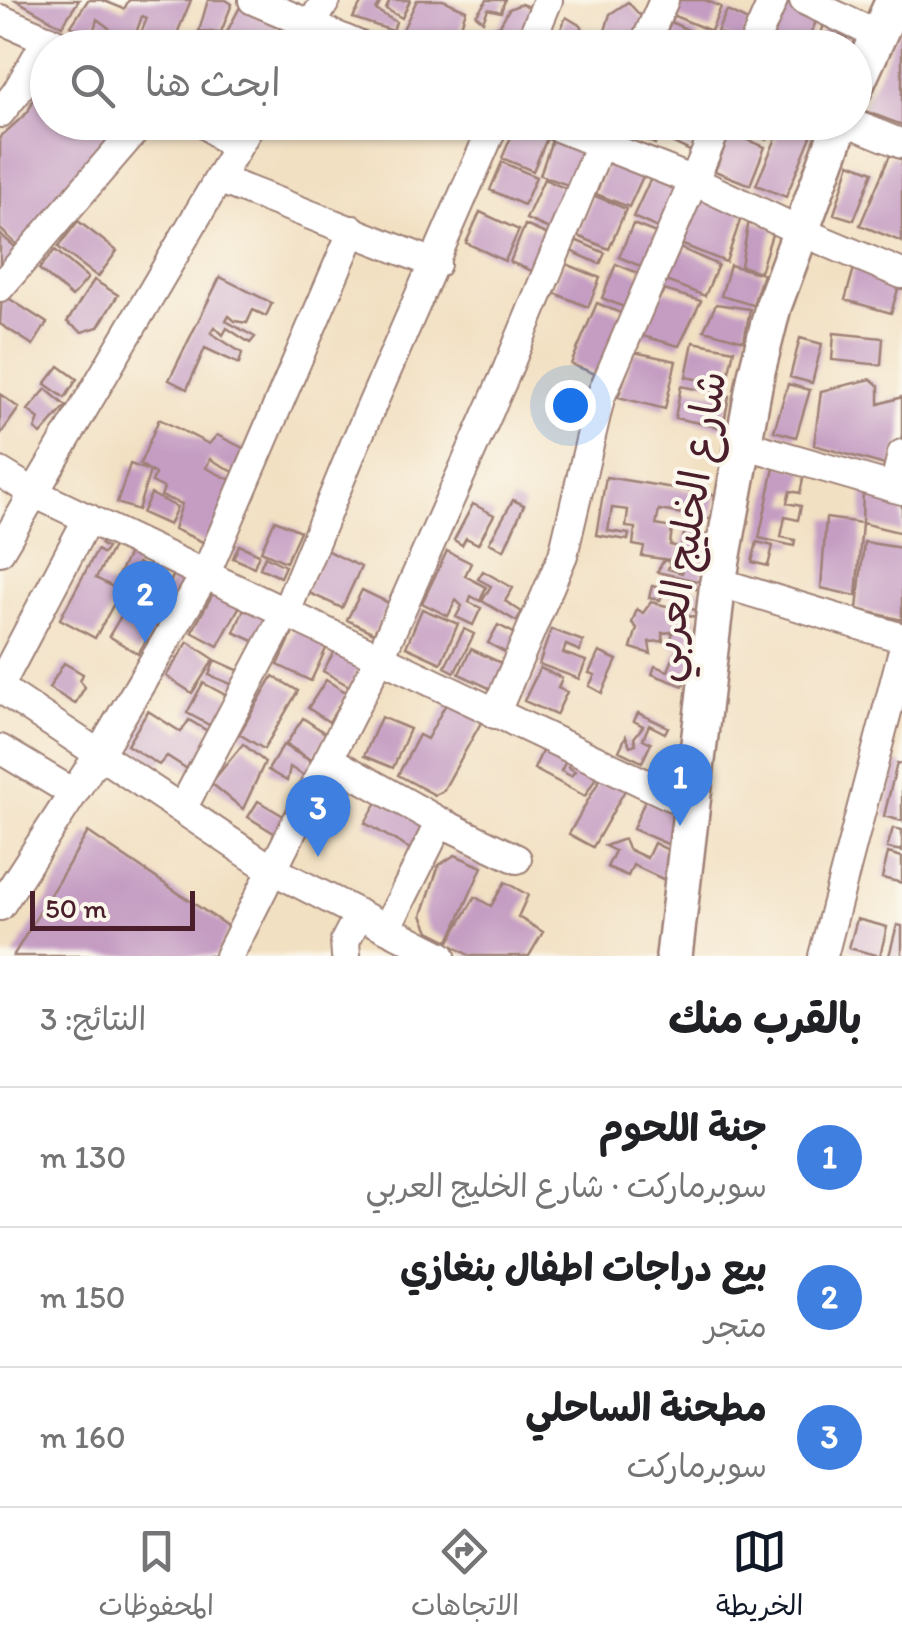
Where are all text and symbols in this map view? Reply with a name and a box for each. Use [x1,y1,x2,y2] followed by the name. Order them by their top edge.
[30,30,872,140] search box
[65,58,120,113] icon: search
[145,60,281,106] text: ابحث هنا
[637,367,748,686] street label: شارع الخليج العربي
[545,380,596,431] your location
[112,560,178,643] pin: 2
[648,744,712,826] pin: 1
[286,774,350,857] pin: 3
[30,886,195,930] scale bar
[45,891,107,925] text: 50 m
[668,993,862,1044] text: بالقرب منك
[40,1000,146,1038] text: النتائج: 3
[599,1105,767,1151] text: جنة اللحوم
[40,1138,126,1176] text: 130 m
[822,1138,837,1176] text: 1
[366,1167,767,1205] text: سوبرماركت · شارع الخليج العربي
[400,1245,767,1291] text: بيع دراجات اطفال بنغازي
[40,1278,126,1316] text: 150 m
[821,1278,838,1316] text: 2
[704,1307,767,1345] text: متجر
[525,1385,767,1431] text: مطحنة الساحلي
[40,1418,126,1456] text: 160 m
[821,1418,838,1456] text: 3
[626,1447,767,1485] text: سوبرماركت
[99,1524,214,1630] tab: المحفوظات
[411,1524,519,1630] tab: الاتجاهات
[716,1524,803,1630] tab: الخريطة

